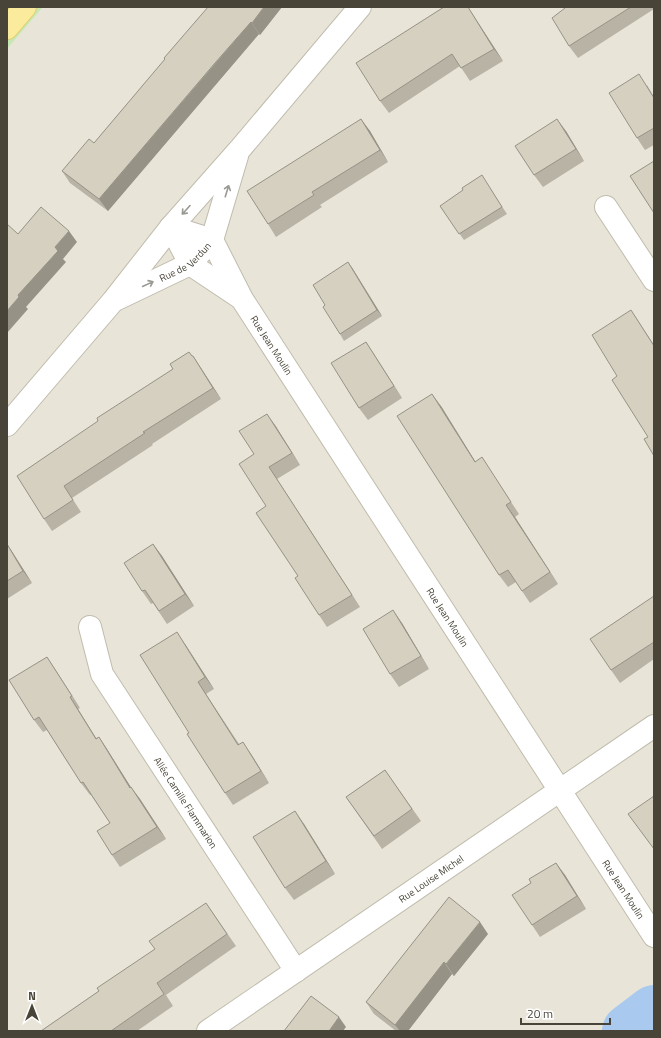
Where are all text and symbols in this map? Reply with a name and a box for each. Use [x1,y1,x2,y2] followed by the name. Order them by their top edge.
[224,184,231,197] one-way arrow
[181,204,190,215] one-way arrow
[157,239,214,285] street label: Rue de Verdun
[142,280,154,287] one-way arrow
[247,312,297,378] street label: Rue Jean Moulin
[423,584,473,650] street label: Rue Jean Moulin
[151,754,221,851] street label: Allée Camille Flammarion
[395,851,466,906] street label: Rue Louise Michel
[599,856,648,922] street label: Rue Jean Moulin
[12,986,52,1026] north arrow
[28,988,36,1004] text: N
[521,1000,610,1026] scale bar
[527,1004,553,1023] text: 20 m

